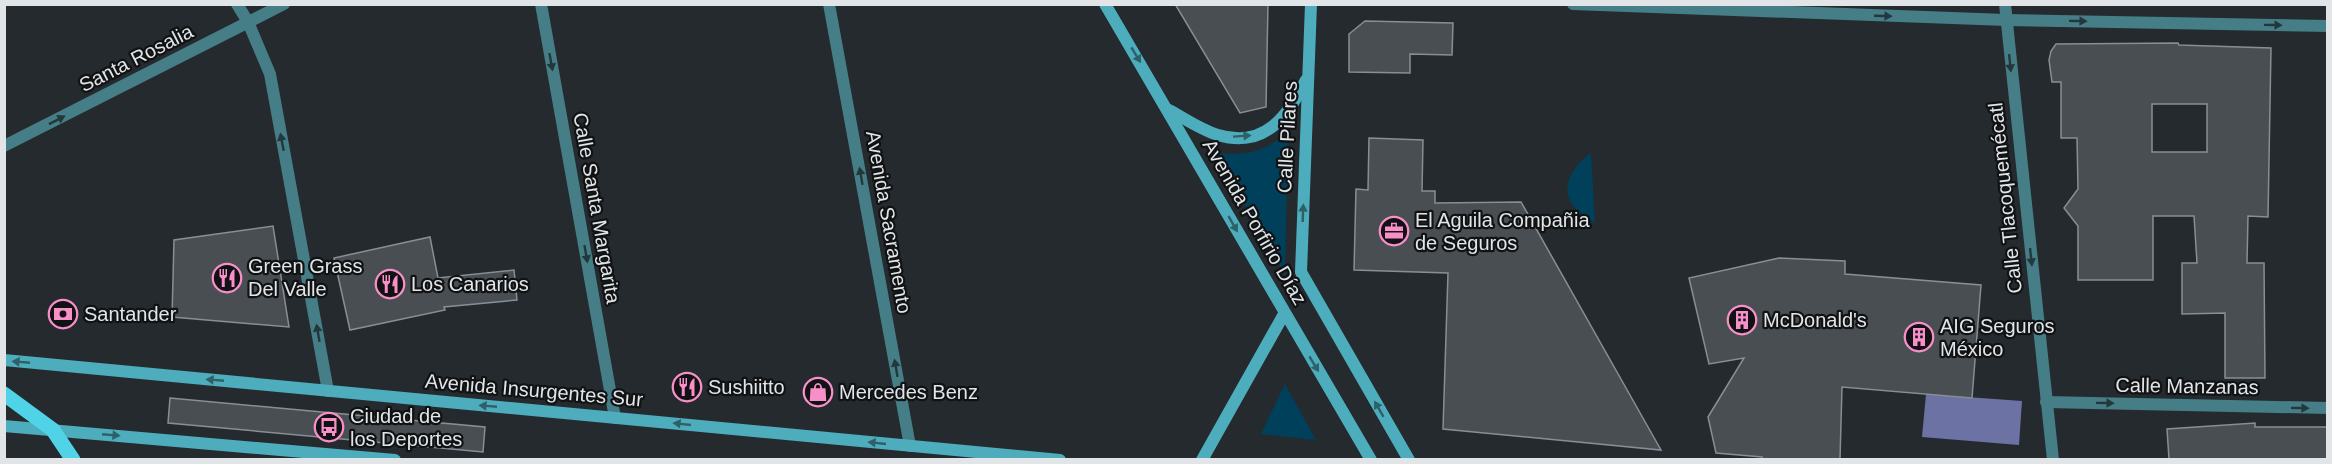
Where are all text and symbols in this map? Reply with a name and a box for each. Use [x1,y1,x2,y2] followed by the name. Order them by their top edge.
[1874,11,1893,20] one-way arrow
[2069,17,2088,26] one-way arrow
[76,20,197,96] street label: Santa Rosalia
[2264,21,2283,30] one-way arrow
[1130,47,1141,63] one-way arrow
[547,53,556,72] one-way arrow
[2005,53,2015,72] one-way arrow
[1273,80,1301,194] street label: Calle Pilares
[1984,101,2026,295] street label: Calle Tlacoquemécatl
[569,111,625,306] street label: Calle Santa Margarita
[48,115,65,124] one-way arrow
[862,129,916,315] street label: Avenida Sacramento
[277,132,286,151] one-way arrow
[1232,132,1251,141] one-way arrow
[1199,135,1311,309] street label: Avenida Porfirio Díaz
[856,167,865,186] one-way arrow
[1298,204,1307,223] one-way arrow
[1415,209,1590,254] place label: El Aguila Compañia de Seguros
[1228,215,1238,232] one-way arrow
[1378,215,1410,247] office icon: El Aguila Compañia de Seguros
[582,245,591,264] one-way arrow
[2026,247,2036,266] one-way arrow
[248,255,362,300] place label: Green Grass Del Valle
[211,262,243,294] restaurant icon: Green Grass Del Valle
[374,268,406,300] restaurant icon: Los Canarios
[411,273,529,295] place label: Los Canarios
[47,298,79,330] bank icon: Santander
[84,303,177,325] place label: Santander
[1726,304,1758,336] building icon: McDonald's
[1763,309,1867,331] place label: McDonald's
[1940,315,2055,360] place label: AIG Seguros México
[1903,321,1935,353] building icon: AIG Seguros México
[313,324,322,343] one-way arrow
[1309,356,1319,373] one-way arrow
[11,357,30,367] one-way arrow
[891,358,900,377] one-way arrow
[424,370,644,411] street label: Avenida Insurgentes Sur
[671,371,703,403] restaurant icon: Sushiitto
[2115,374,2259,398] street label: Calle Manzanas
[206,375,225,385] one-way arrow
[708,376,785,398] place label: Sushiitto
[802,376,834,408] shop icon: Mercedes Benz
[839,381,978,403] place label: Mercedes Benz
[2095,399,2114,408] one-way arrow
[1374,400,1384,417] one-way arrow
[479,401,498,411] one-way arrow
[2290,403,2309,413] one-way arrow
[350,405,462,450] place label: Ciudad de los Deportes
[313,411,345,443] bus stop icon: Ciudad de los Deportes
[673,419,692,429] one-way arrow
[101,430,120,440] one-way arrow
[867,438,886,448] one-way arrow

